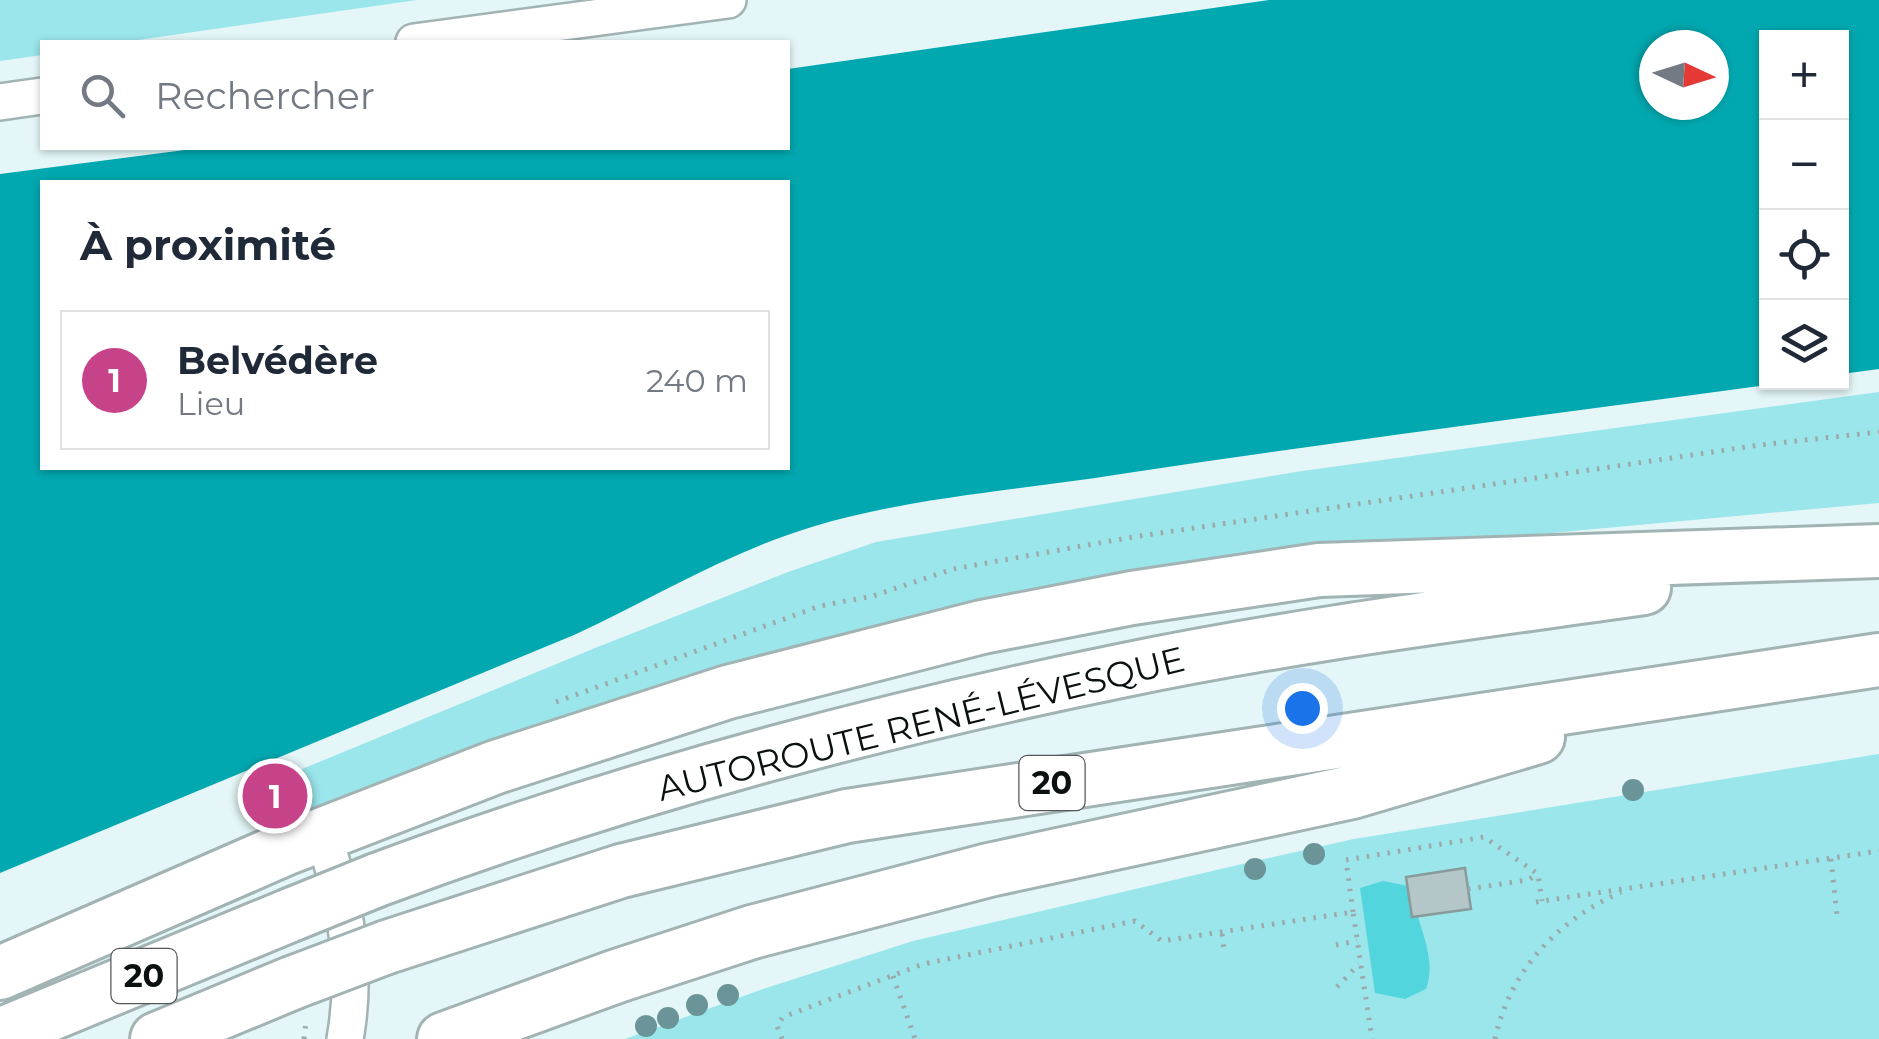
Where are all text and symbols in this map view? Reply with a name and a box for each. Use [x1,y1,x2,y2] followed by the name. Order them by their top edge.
[1639,30,1729,120] north arrow
[1759,30,1849,390] map controls
[1759,30,1849,120] button: +
[40,40,790,150] search box
[75,68,130,123] icon: search
[155,72,375,119] text: Rechercher
[1759,120,1849,210] button: −
[1759,210,1849,300] button: locate
[80,219,336,271] text: À proximité
[1759,300,1849,390] button: layers
[177,337,378,384] text: Belvédère
[108,361,121,400] text: 1
[646,361,748,400] text: 240 m
[177,384,245,423] text: Lieu
[653,637,1189,810] street label: AUTOROUTE RENÉ-LÉVESQUE
[1277,683,1328,734] your location
[1020,756,1084,810] road number: 20
[242,758,308,834] pin: 1
[112,949,176,1003] road number: 20

